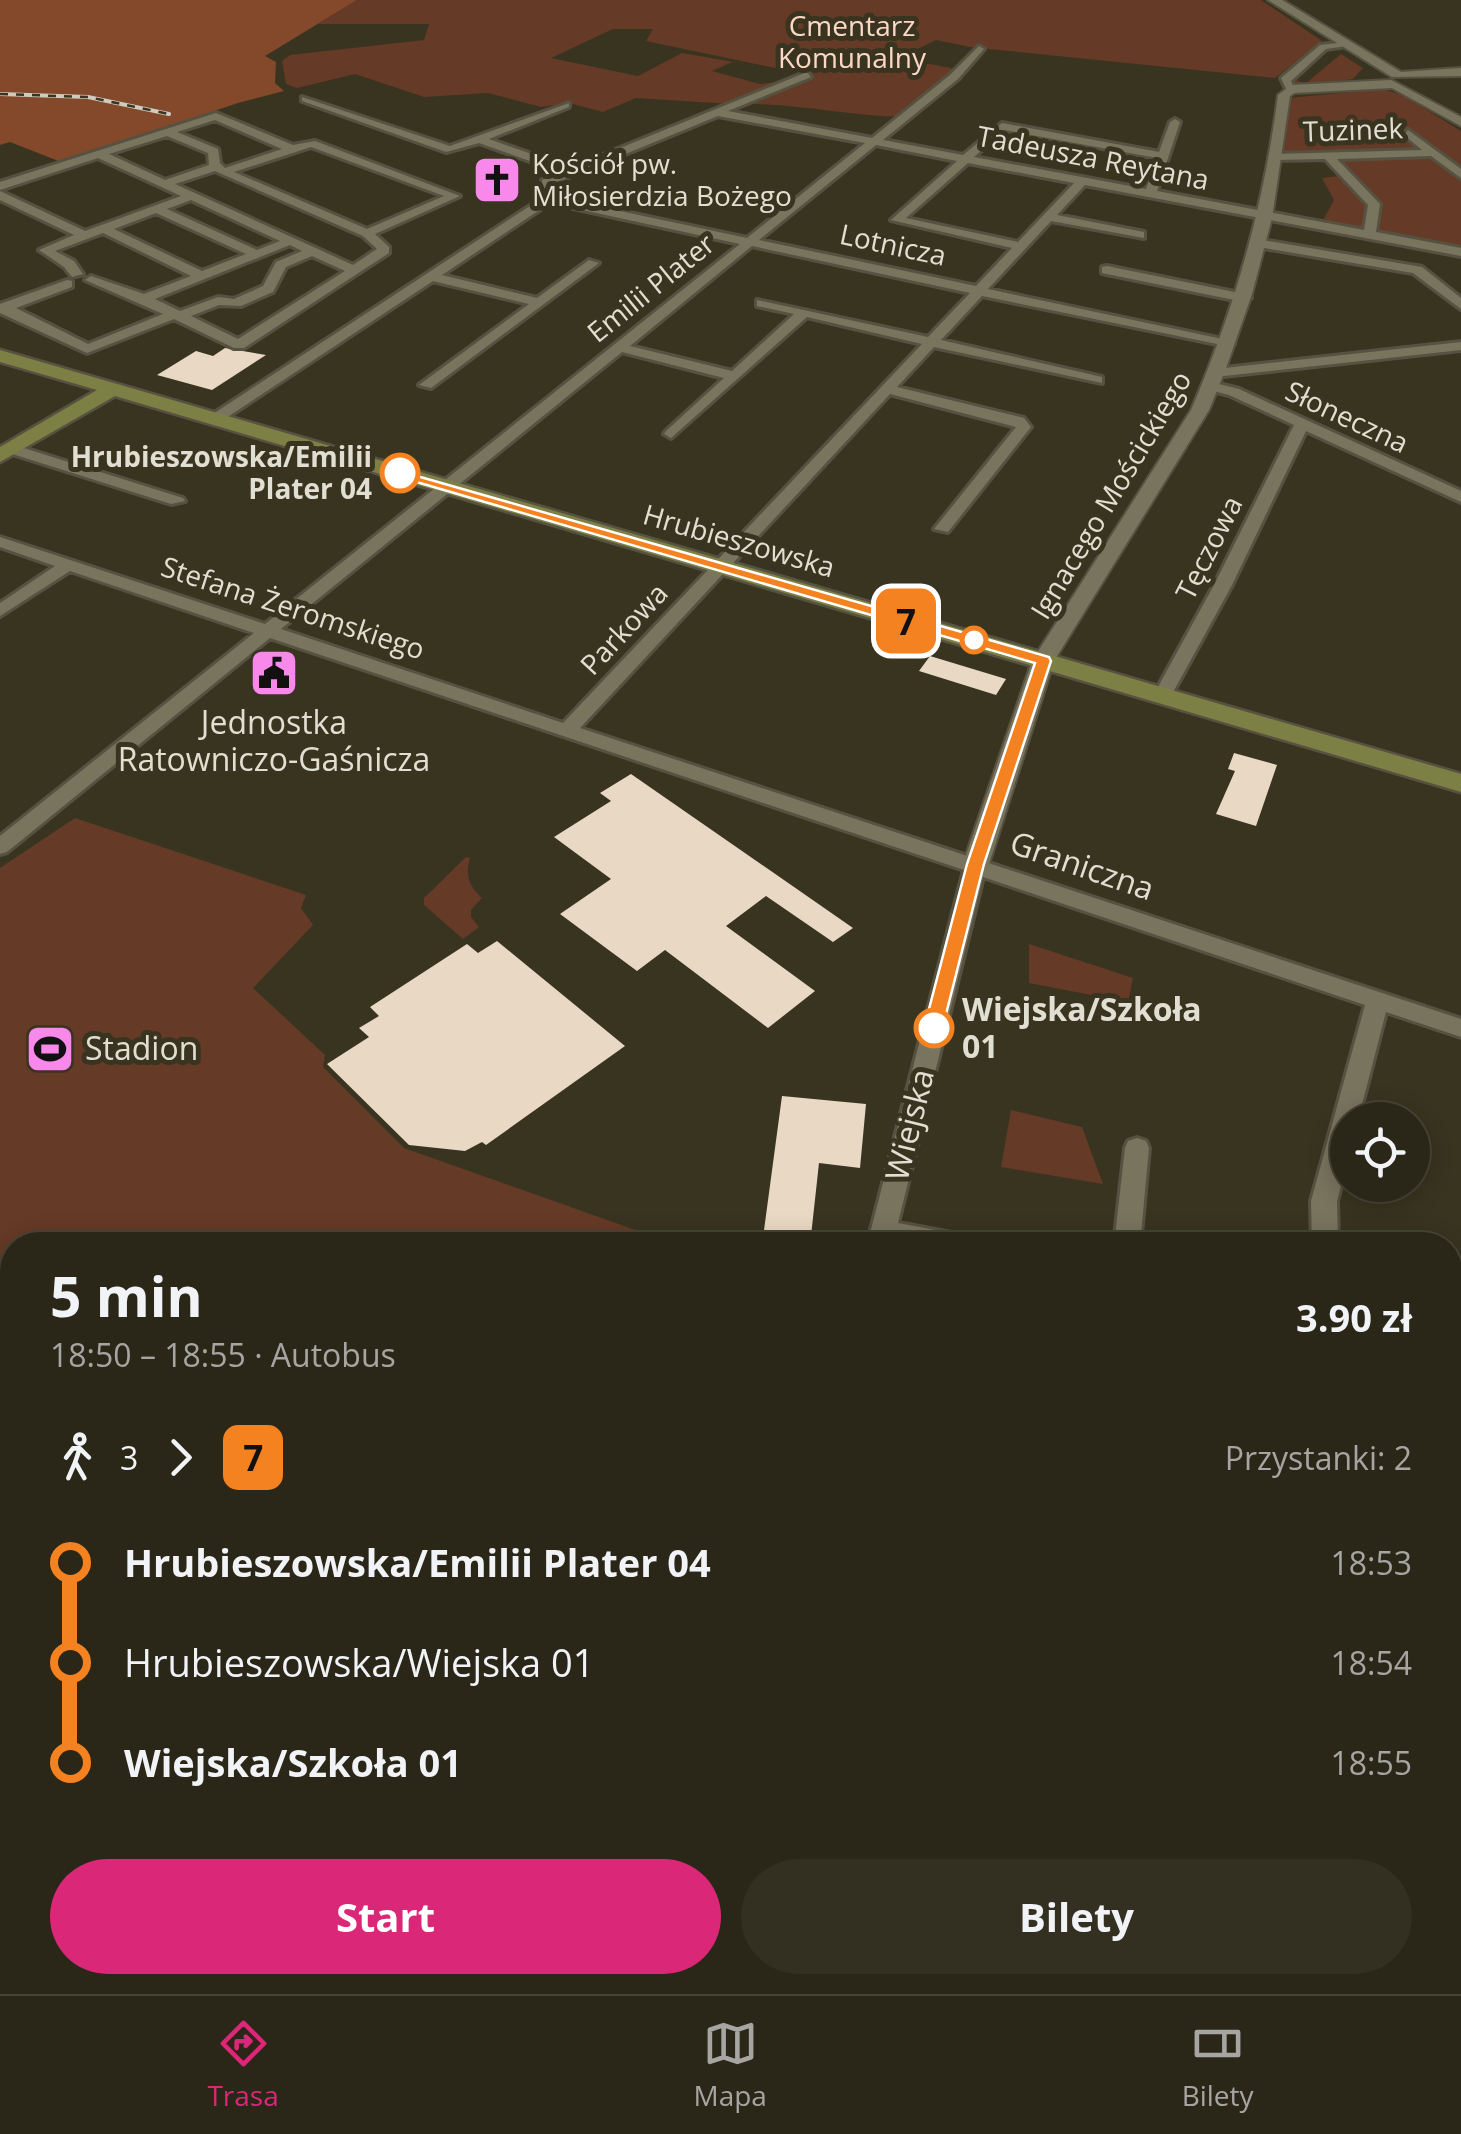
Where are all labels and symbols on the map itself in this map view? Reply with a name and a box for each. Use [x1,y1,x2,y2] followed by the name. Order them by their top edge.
[778,6,927,76] park label: Cmentarz Komunalny
[1302,108,1404,150] street label: Tuzinek
[974,116,1212,198] street label: Tadeusza Reytana
[532,144,792,214] place label: Kościół pw. Miłosierdzia Bożego
[471,154,523,206] church icon: Kościół pw. Miłosierdzia Bożego
[837,214,950,274] street label: Lotnicza
[579,224,722,350] street label: Emilii Plater
[1021,363,1199,626] street label: Ignacego Mościckiego
[1280,371,1415,461] street label: Słoneczna
[71,437,372,507] place label: Hrubieszowska/Emilii Plater 04
[381,454,419,492] marker: Hrubieszowska/Emilii Plater 04
[1166,489,1250,606] street label: Tęczowa
[639,495,840,586] street label: Hrubieszowska
[157,547,430,668] street label: Stefana Żeromskiego
[571,574,676,682] street label: Parkowa
[874,588,938,654] line badge: 7
[961,627,987,653] unlabelled marker
[248,647,300,699] public building icon: Jednostka Ratowniczo-Gaśnicza
[118,700,430,780] place label: Jednostka Ratowniczo-Gaśnicza
[1005,820,1160,909] street label: Graniczna
[962,987,1202,1067] place label: Wiejska/Szkoła 01
[915,1009,953,1047] marker: Wiejska/Szkoła 01
[24,1023,76,1075] sports icon: Stadion
[85,1026,198,1069] place label: Stadion
[874,1064,943,1185] street label: Wiejska

